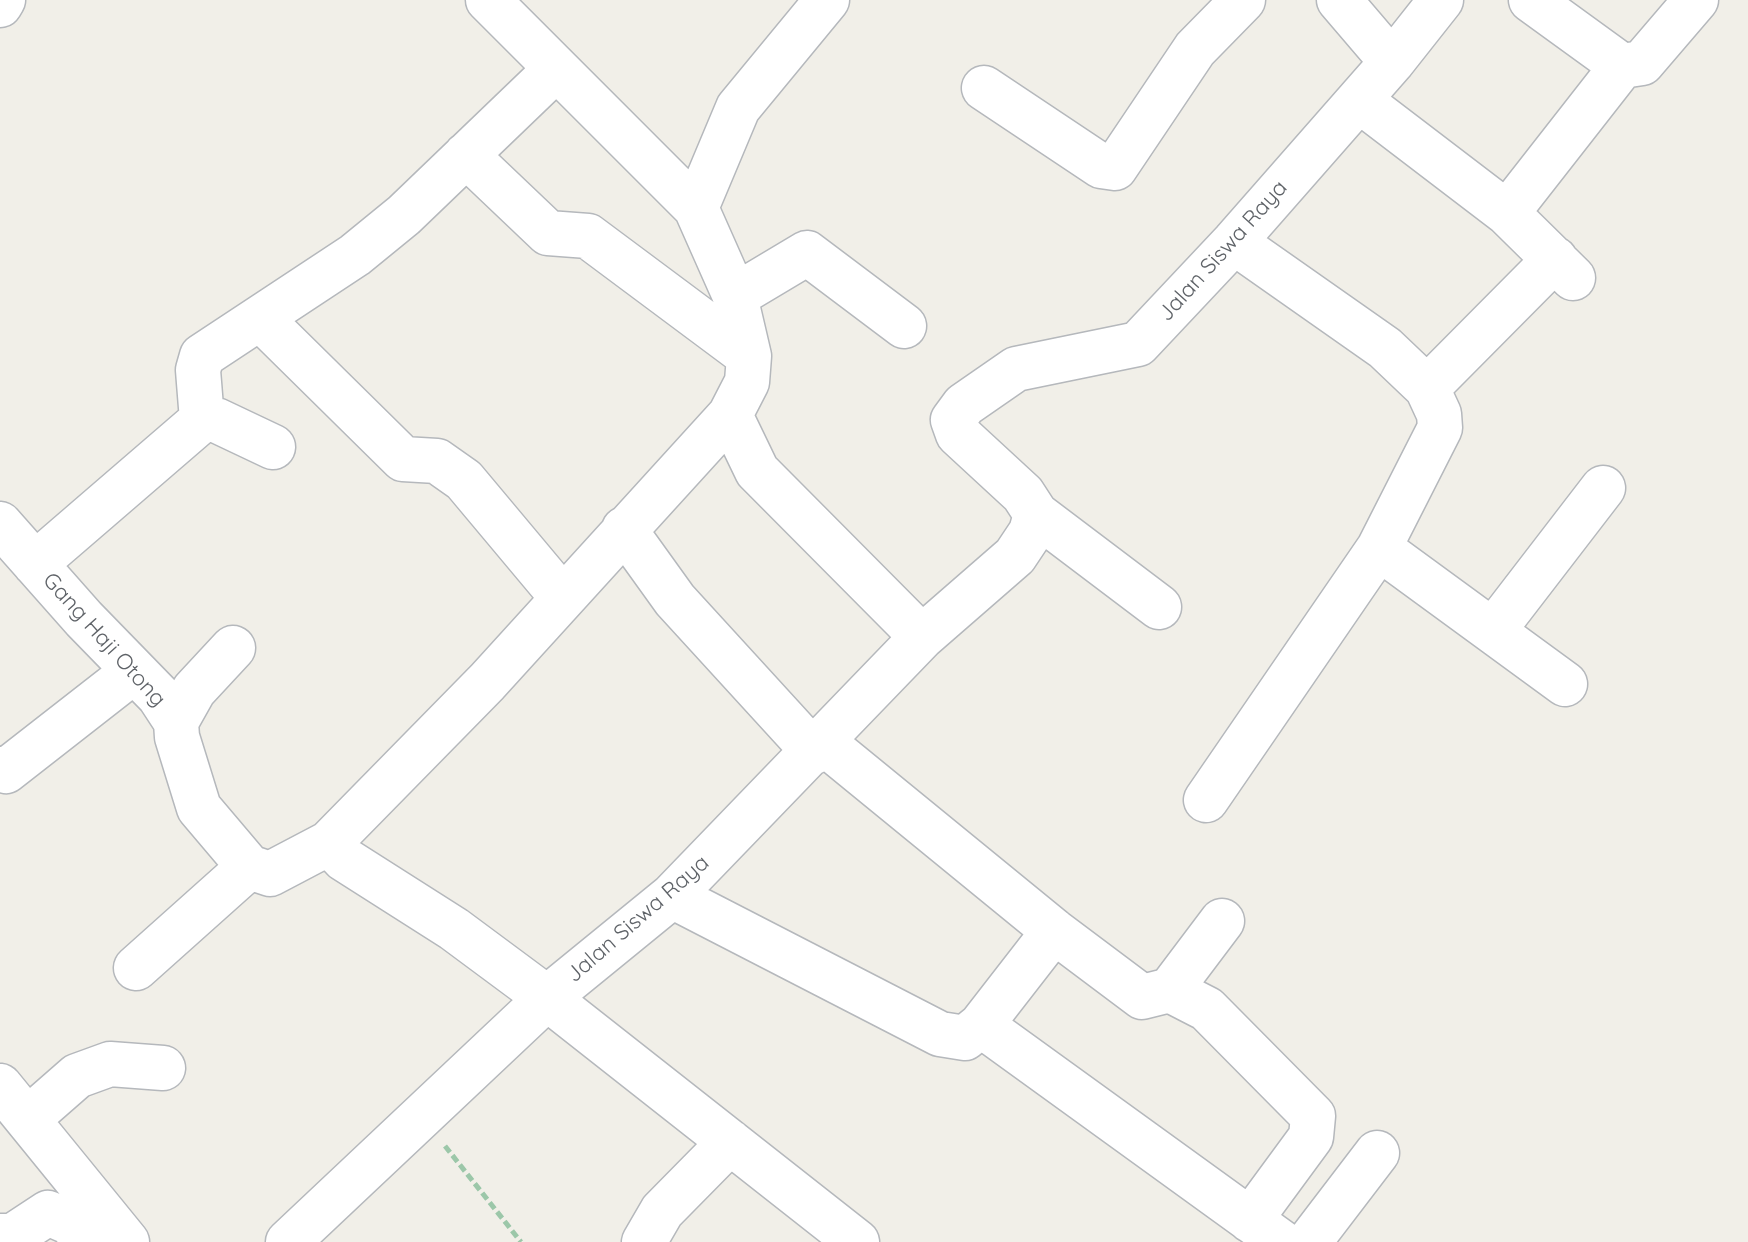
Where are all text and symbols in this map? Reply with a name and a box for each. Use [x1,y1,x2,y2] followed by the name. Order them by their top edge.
[1153,175,1293,327] street label: Jalan Siswa Raya
[37,568,171,712] street label: Gang Haji Otong
[561,850,715,988] street label: Jalan Siswa Raya

